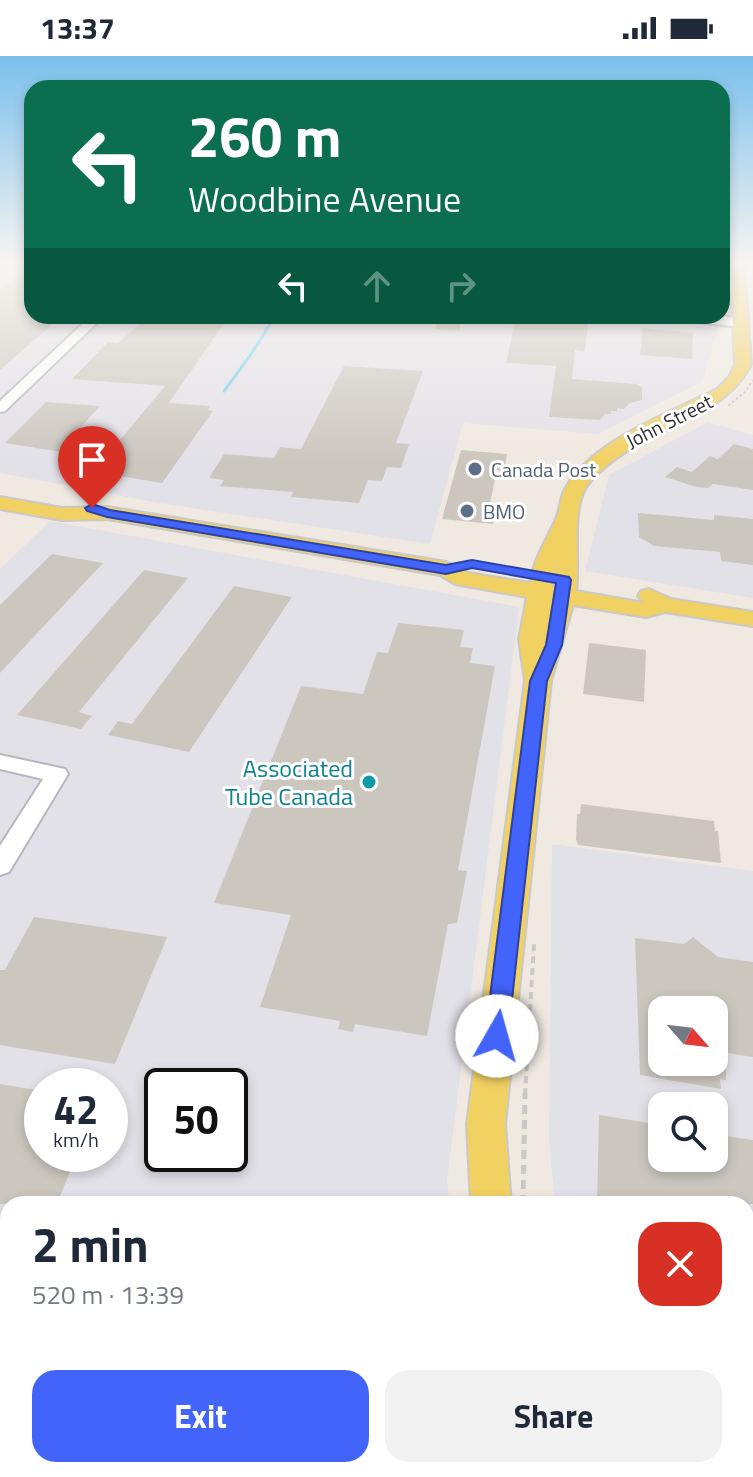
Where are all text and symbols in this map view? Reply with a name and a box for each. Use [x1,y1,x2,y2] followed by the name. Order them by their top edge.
[40,5,115,51] text: 13:37
[188,94,341,179] text: 260 m
[56,112,160,216] icon: left
[188,171,461,226] text: Woodbine Avenue
[271,264,315,308] icon: left
[355,264,399,308] icon: ahead
[439,264,483,308] icon: right
[620,386,718,456] street label: John Street
[58,426,126,508] pin
[70,438,114,482] icon: arrive
[491,454,596,485] place label: Canada Post
[466,460,484,478] marker: Canada Post
[483,496,525,527] place label: BMO
[458,502,476,520] marker: BMO
[225,750,353,814] place label: Associated Tube Canada
[360,773,378,791] marker: Associated Tube Canada
[455,994,539,1078] position arrow
[648,996,728,1076] north arrow
[648,996,728,1172] map controls
[144,1068,248,1172] speed limit sign: 50
[54,1079,98,1140] text: 42
[648,1092,728,1172] button: search
[53,1124,99,1155] text: km/h
[32,1208,149,1281] text: 2 min
[638,1222,722,1306] button: close
[32,1275,184,1314] text: 520 m · 13:39
[32,1370,369,1462] button: Exit
[385,1370,722,1462] button: Share

